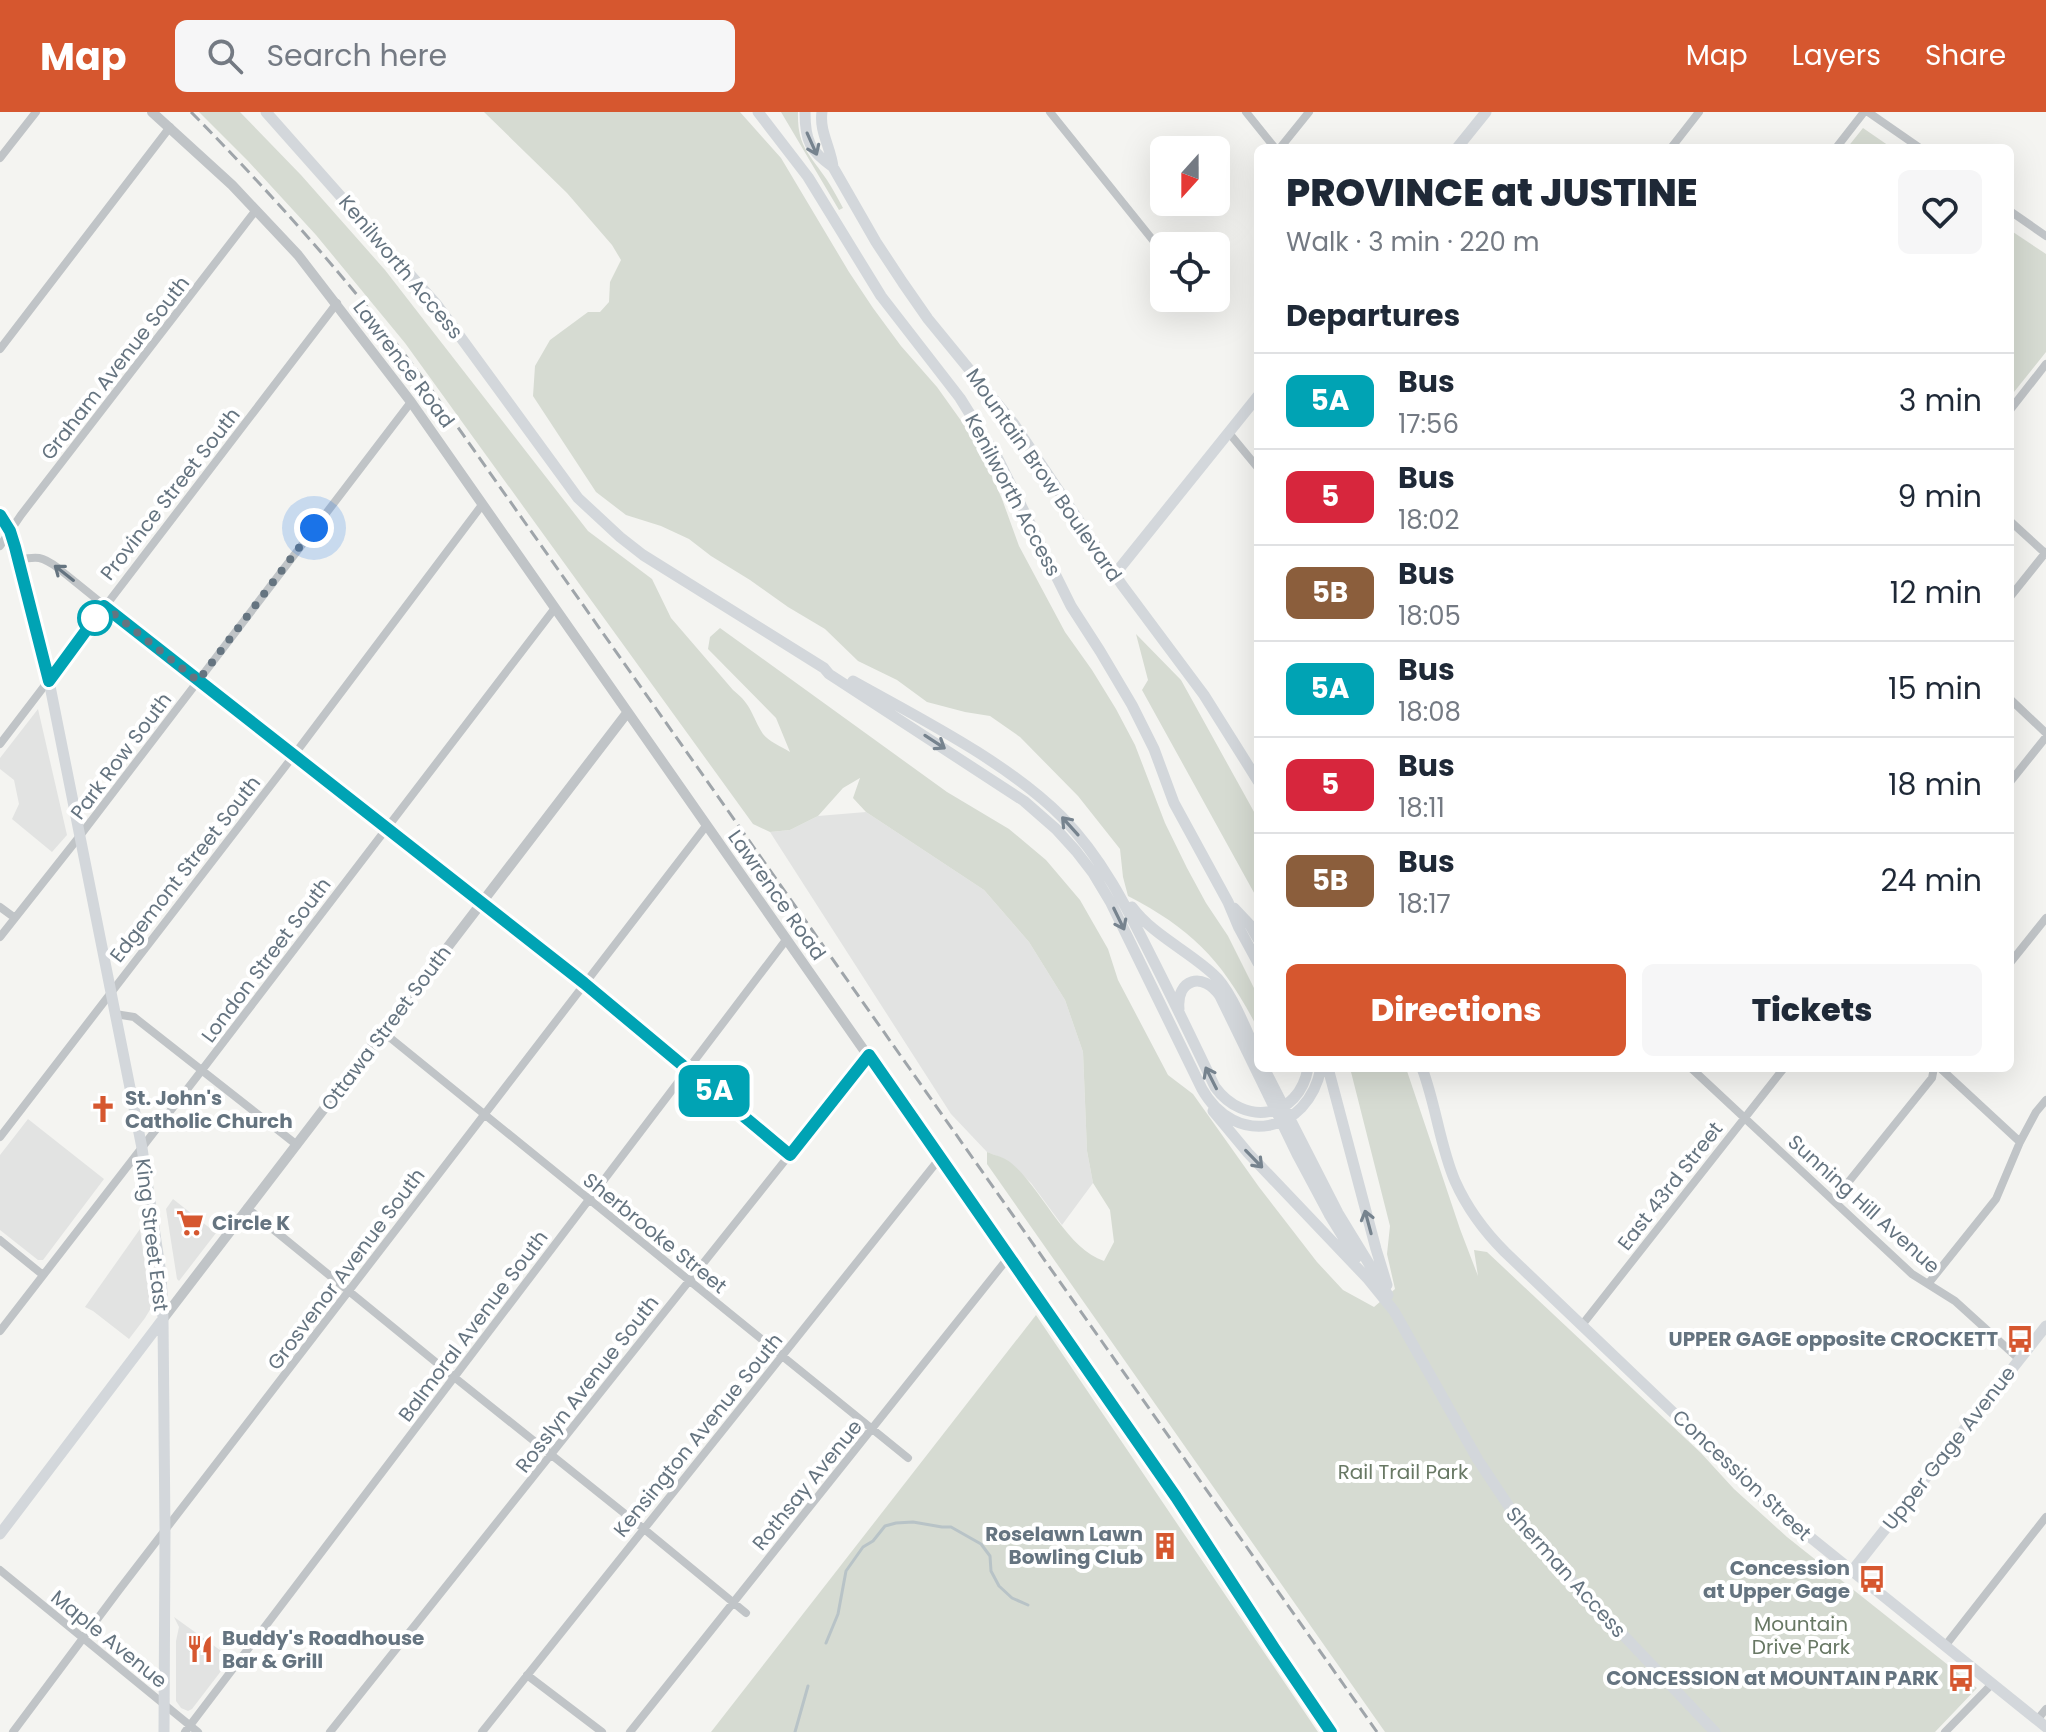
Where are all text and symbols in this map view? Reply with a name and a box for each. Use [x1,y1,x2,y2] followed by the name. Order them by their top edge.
[175,20,735,92] search box
[40,30,127,83] text: Map
[203,34,247,78] icon: search
[267,34,447,77] text: Search here
[1686,36,1748,75] text: Map
[1792,36,1881,75] text: Layers
[1925,36,2006,75] text: Share
[805,131,820,155] one-way arrow
[1150,136,1230,216] north arrow
[1150,136,1230,312] map controls
[1286,166,1698,219] text: PROVINCE at JUSTINE
[1898,170,1982,254] button: heart
[332,189,470,345] street label: Kenilworth Access
[1286,224,1540,260] text: Walk · 3 min · 220 m
[1150,232,1230,312] button: locate
[34,270,196,466] street label: Graham Avenue South
[347,294,461,434] street label: Lawrence Road
[1286,294,1460,337] text: Departures
[1398,360,1455,403] text: Bus
[960,363,1128,587] street label: Mountain Brow Boulevard
[1899,379,1982,422] text: 3 min
[1311,381,1349,420] text: 5A
[94,402,246,586] street label: Province Street South
[1398,406,1459,442] text: 17:56
[958,409,1068,581] street label: Kenilworth Access
[1398,456,1455,499] text: Bus
[1898,475,1982,518] text: 9 min
[1321,477,1339,516] text: 5
[1398,502,1460,538] text: 18:02
[294,508,334,548] your location
[1398,552,1455,595] text: Bus
[54,565,75,582] one-way arrow
[1890,571,1982,614] text: 12 min
[1312,573,1348,612] text: 5B
[1398,598,1461,634] text: 18:05
[78,601,112,635] unlabelled marker
[1398,648,1455,691] text: Bus
[1888,667,1982,710] text: 15 min
[1311,669,1349,708] text: 5A
[64,687,178,825] street label: Park Row South
[1398,694,1461,730] text: 18:08
[923,734,946,750] one-way arrow
[1398,744,1455,787] text: Bus
[1888,763,1982,806] text: 18 min
[1321,765,1339,804] text: 5
[103,770,267,968] street label: Edgemont Street South
[1398,790,1445,826] text: 18:11
[1061,817,1079,837] one-way arrow
[722,824,832,966] street label: Lawrence Road
[1398,840,1455,883] text: Bus
[1880,859,1982,902] text: 24 min
[1312,861,1348,900] text: 5B
[195,872,337,1048] street label: London Street South
[1398,886,1451,922] text: 18:17
[1112,907,1127,931] one-way arrow
[315,940,457,1116] street label: Ottawa Street South
[1286,964,1626,1056] button: Directions
[1642,964,1982,1056] button: Tickets
[678,1065,750,1117] line badge: 5A
[1203,1067,1219,1091] one-way arrow
[695,1071,733,1110] text: 5A
[125,1084,293,1135] place label: St. John's Catholic Church
[88,1094,118,1124] church icon: St. John's Catholic Church
[1611,1116,1729,1256] street label: East 43rd Street
[1782,1128,1946,1280] street label: Sunning Hill Avenue
[1245,1149,1263,1169] one-way arrow
[129,1157,175,1313] street label: King Street East
[261,1162,431,1376] street label: Grosvenor Avenue South
[577,1166,733,1300] street label: Sherbrooke Street
[175,1208,205,1238] supermarket icon: Circle K
[212,1209,290,1237] place label: Circle K
[1360,1210,1375,1236] one-way arrow
[392,1224,554,1428] street label: Balmoral Avenue South
[509,1289,665,1479] street label: Rosslyn Avenue South
[2005,1324,2035,1354] bus stop icon: UPPER GAGE opposite CROCKETT
[1669,1325,1998,1353] place label: UPPER GAGE opposite CROCKETT
[607,1327,789,1543] street label: Kensington Avenue South
[1876,1360,2022,1536] street label: Upper Gage Avenue
[1666,1403,1818,1547] street label: Concession Street
[746,1414,868,1556] street label: Rothsay Avenue
[1338,1458,1469,1486] park label: Rail Trail Park
[1499,1500,1633,1644] street label: Sherman Access
[985,1520,1143,1571] place label: Roselawn Lawn Bowling Club
[1150,1531,1180,1561] building icon: Roselawn Lawn Bowling Club
[1703,1554,1850,1605] place label: Concession at Upper Gage
[1857,1564,1887,1594] bus stop icon: Concession at Upper Gage
[45,1583,173,1695] street label: Maple Avenue
[1752,1610,1851,1661] park label: Mountain Drive Park
[222,1624,424,1675] place label: Buddy's Roadhouse Bar & Grill
[185,1634,215,1664] restaurant icon: Buddy's Roadhouse Bar & Grill
[1946,1663,1976,1693] bus stop icon: CONCESSION at MOUNTAIN PARK
[1606,1664,1939,1692] place label: CONCESSION at MOUNTAIN PARK

